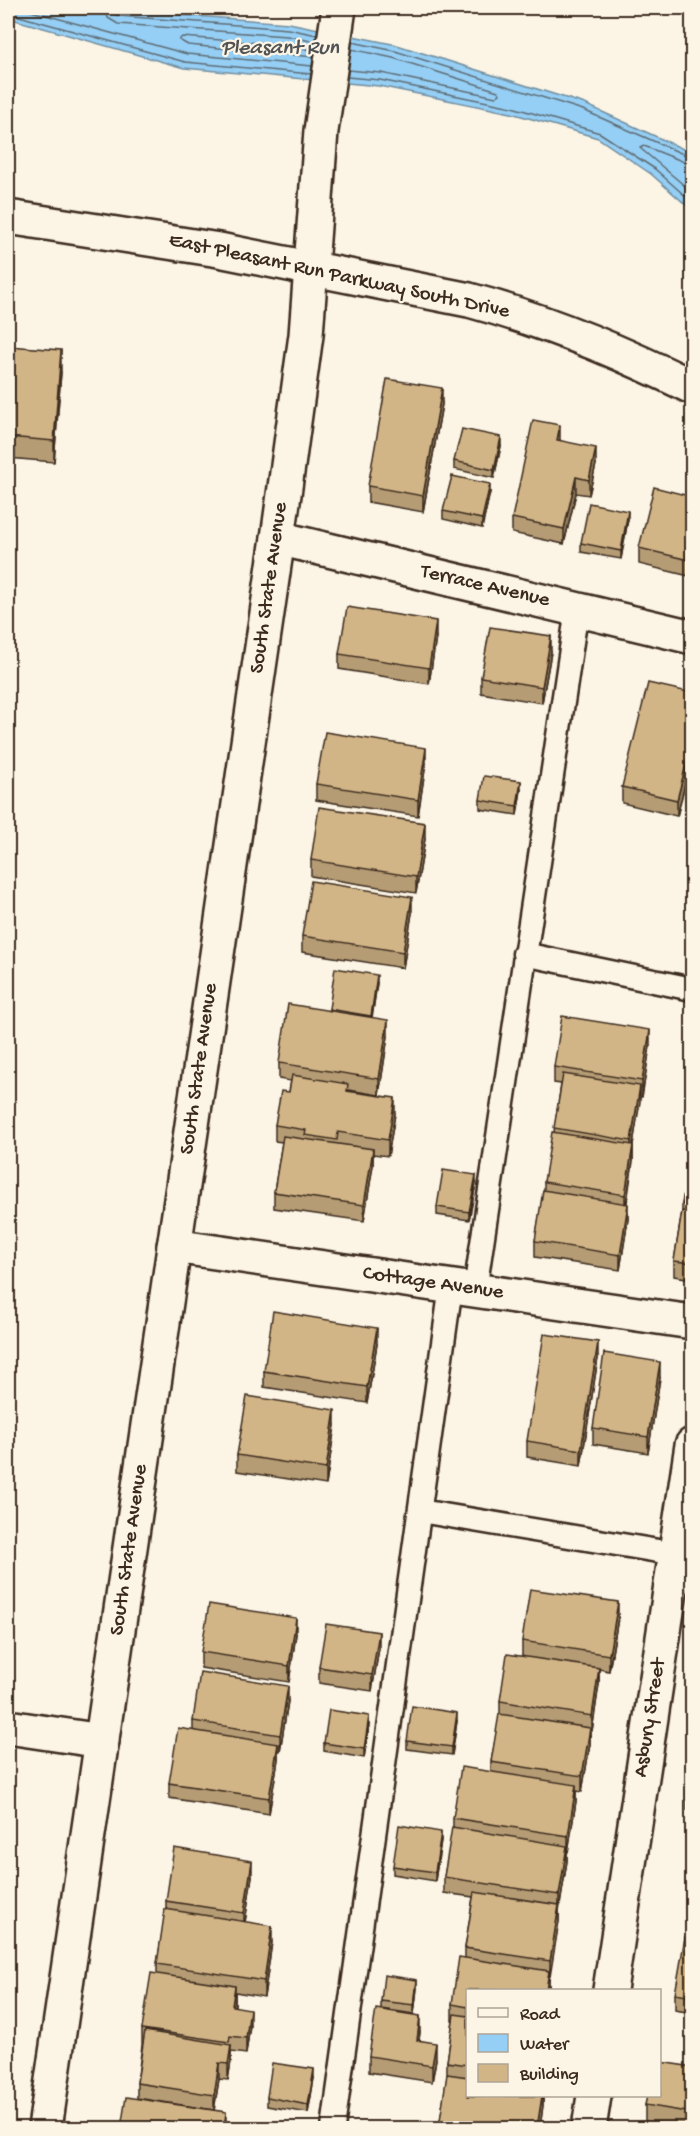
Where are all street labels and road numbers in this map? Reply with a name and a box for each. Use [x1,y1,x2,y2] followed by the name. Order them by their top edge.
[166,229,513,326] street label: East Pleasant Run Parkway South Drive
[246,500,295,675] street label: South State Avenue
[417,560,553,614] street label: Terrace Avenue
[176,981,225,1156] street label: South State Avenue
[361,1262,506,1306] street label: Cottage Avenue
[106,1462,155,1637] street label: South State Avenue
[629,1654,673,1779] street label: Asbury Street

